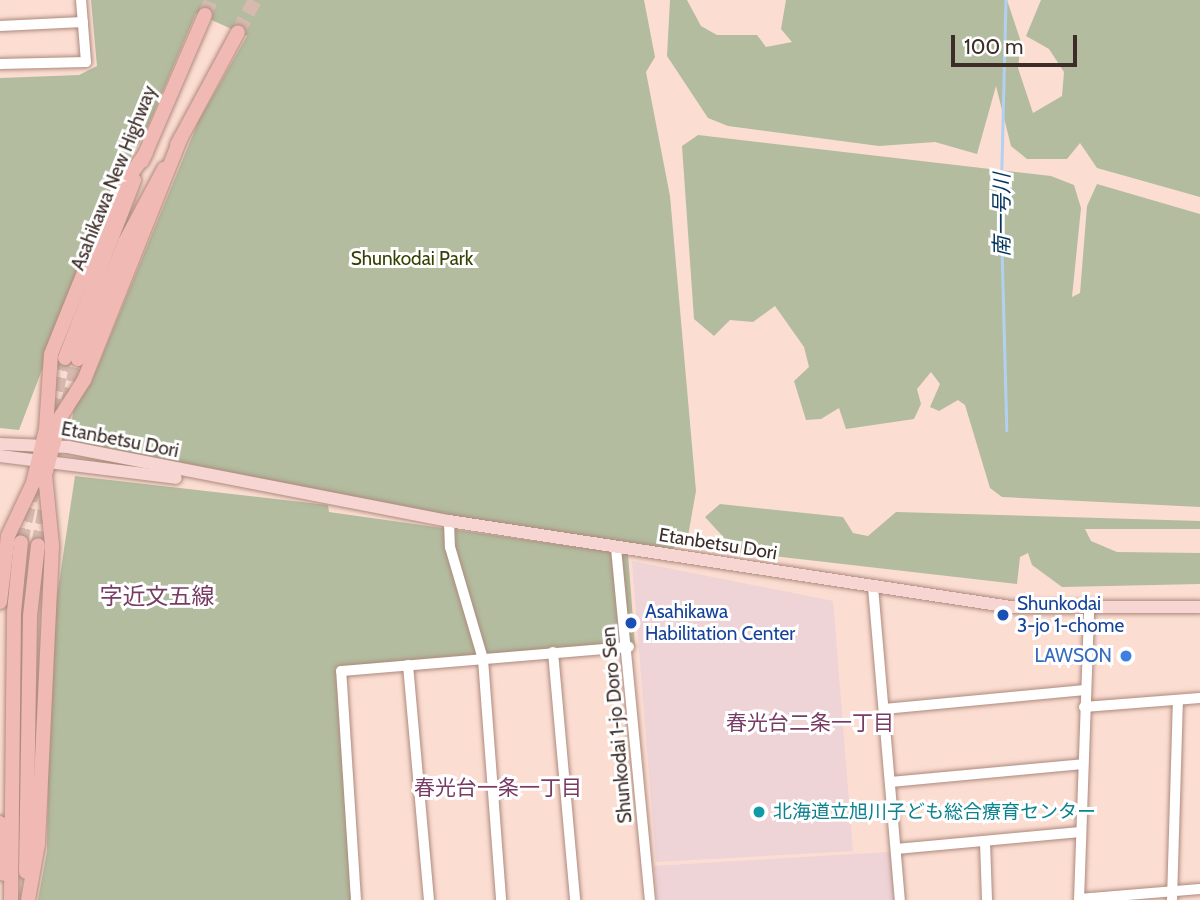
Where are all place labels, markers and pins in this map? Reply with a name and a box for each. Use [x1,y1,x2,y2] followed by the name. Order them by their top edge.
[1017,593,1124,637] place label: Shunkodai 3-jo 1-chome
[645,601,795,645] place label: Asahikawa Habilitation Center
[995,607,1011,623] marker: Shunkodai 3-jo 1-chome
[623,615,639,631] marker: Asahikawa Habilitation Center
[1034,645,1112,667] place label: LAWSON
[1118,648,1134,664] marker: LAWSON
[773,801,1096,823] place label: 北海道立旭川子ども総合療育センター
[751,804,767,820] marker: 北海道立旭川子ども総合療育センター

